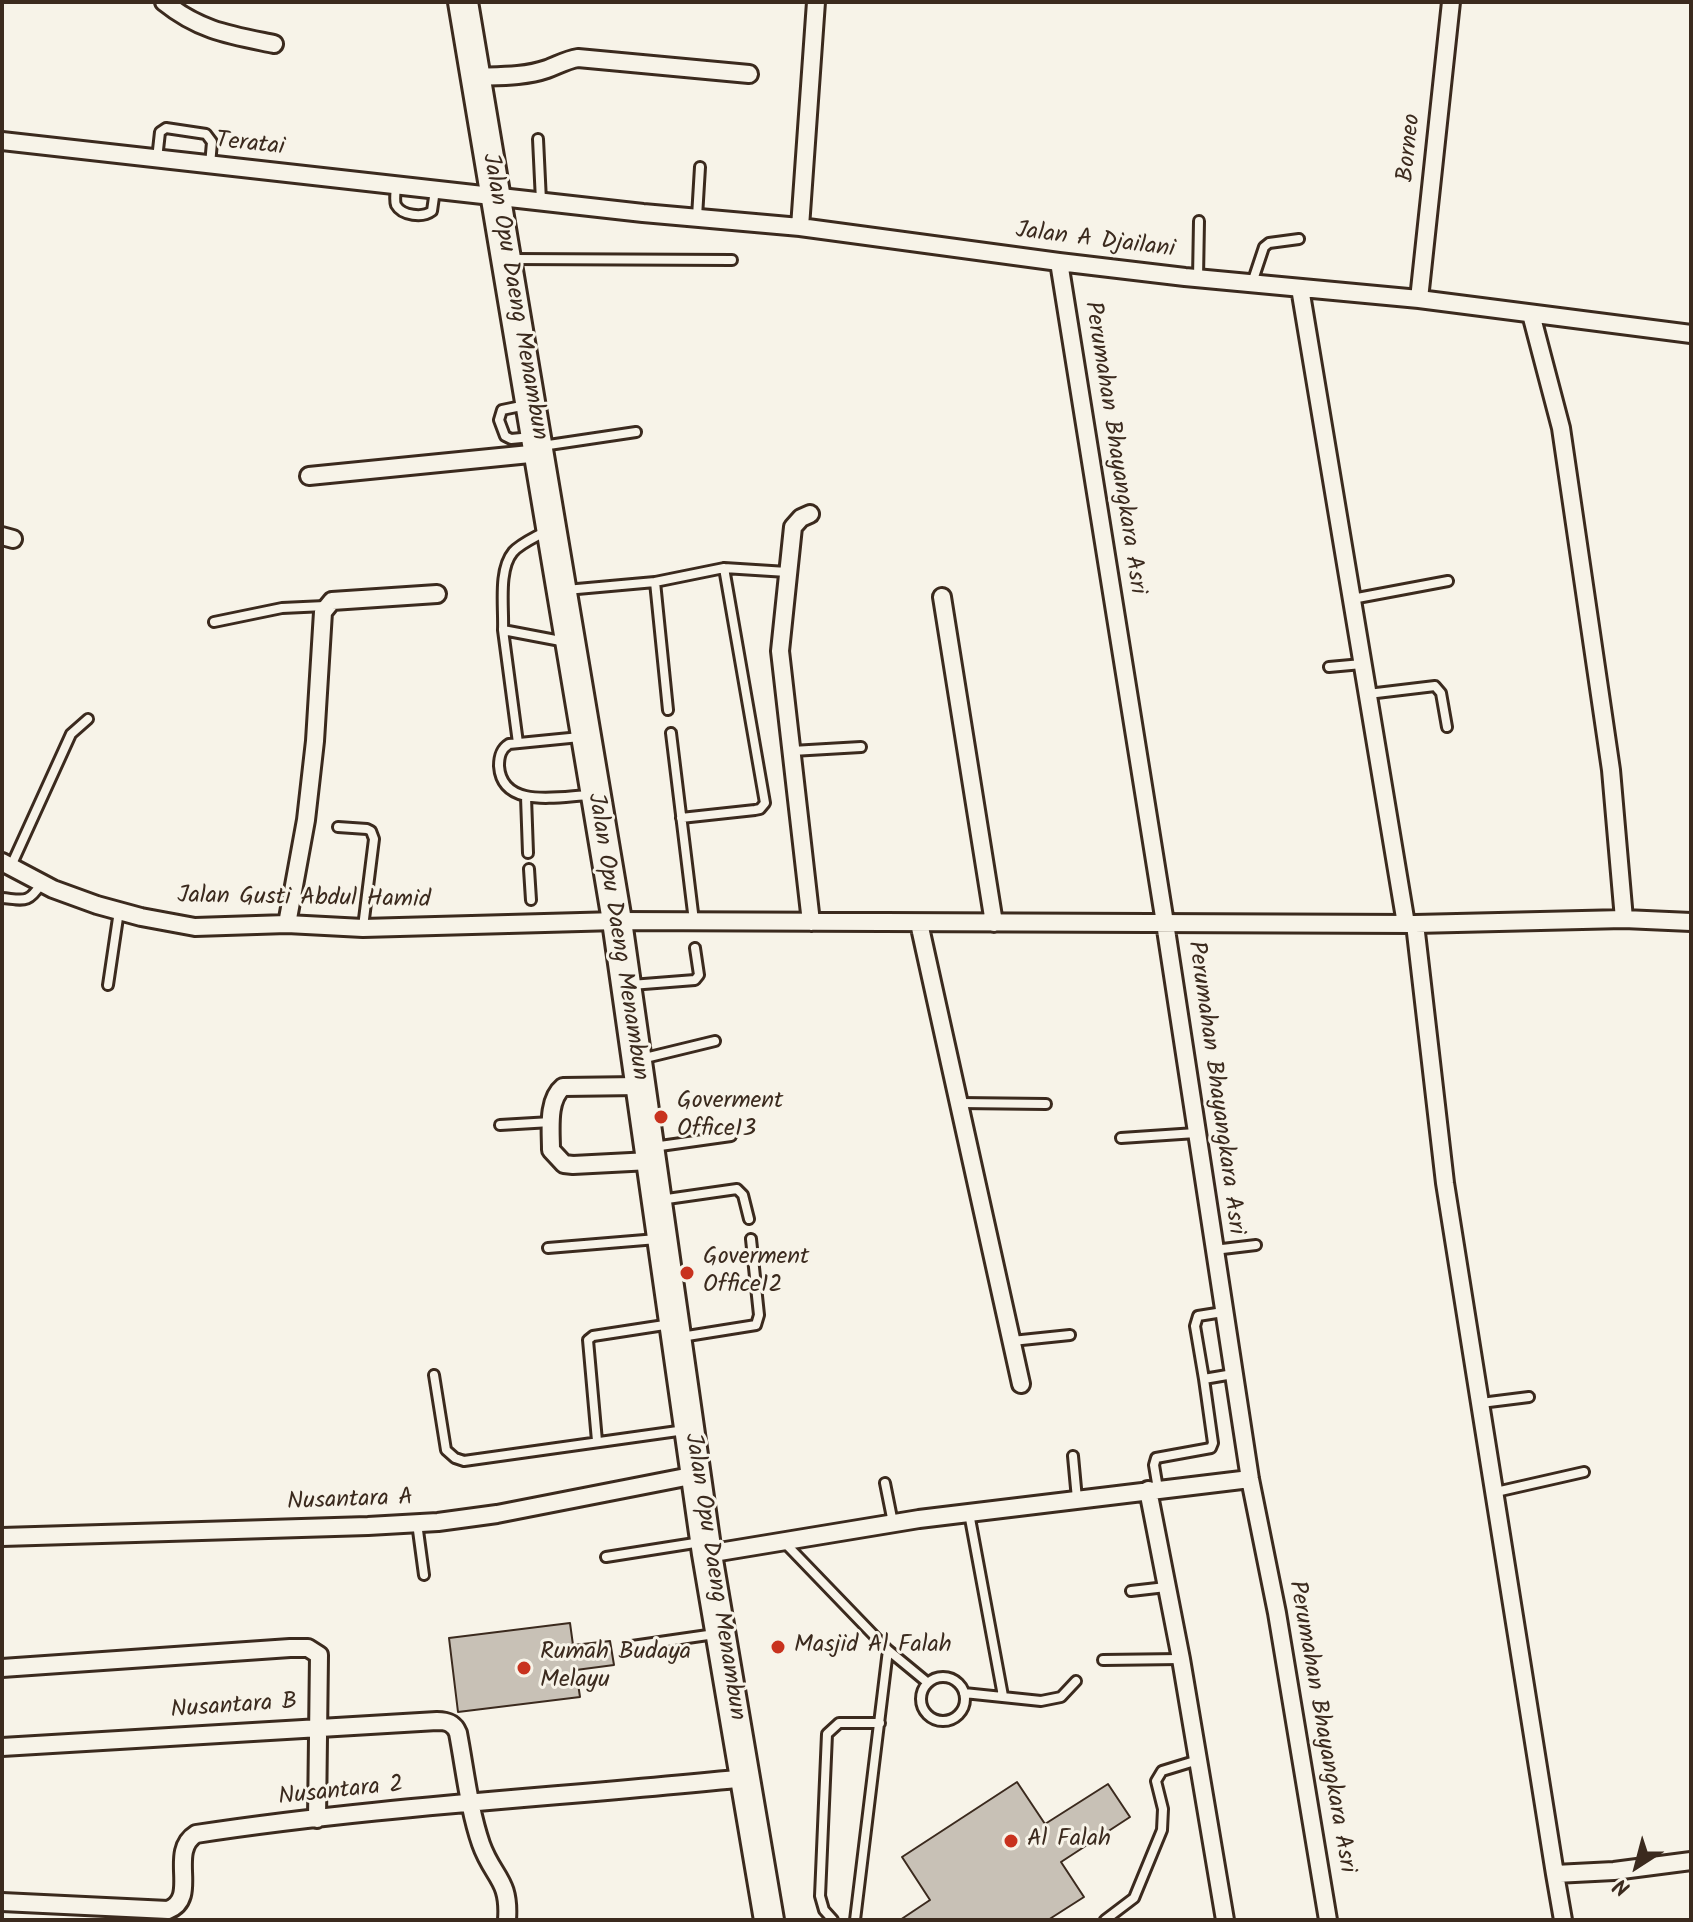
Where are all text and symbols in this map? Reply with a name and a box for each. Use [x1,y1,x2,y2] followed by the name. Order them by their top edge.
[1393,112,1429,184] street label: Borneo
[214,128,286,164] street label: Teratai
[474,151,552,443] street label: Jalan Opu Daeng Menambun
[1014,218,1176,266] street label: Jalan A Djailani
[1076,300,1150,596] street label: Perumahan Bhayangkara Asri
[579,791,653,1083] street label: Jalan Opu Daeng Menambun
[177,883,431,917] street label: Jalan Gusti Abdul Hamid
[1179,939,1249,1237] street label: Perumahan Bhayangkara Asri
[677,1089,783,1145] place label: Goverment Office13
[652,1108,670,1126] marker: Goverment Office13
[703,1245,809,1301] place label: Goverment Office12
[678,1264,696,1282] marker: Goverment Office12
[676,1431,750,1723] street label: Jalan Opu Daeng Menambun
[287,1485,413,1519] street label: Nusantara A
[1280,1579,1360,1875] street label: Perumahan Bhayangkara Asri
[794,1633,952,1661] place label: Masjid Al Falah
[769,1638,787,1656] marker: Masjid Al Falah
[540,1640,691,1696] place label: Rumah Budaya Melayu
[515,1659,533,1677] marker: Rumah Budaya Melayu
[170,1689,298,1727] street label: Nusantara B
[277,1772,405,1814] street label: Nusantara 2
[1597,1826,1677,1906] north arrow
[1027,1827,1111,1855] place label: Al Falah
[1002,1832,1020,1850] marker: Al Falah
[1607,1868,1639,1904] text: N

